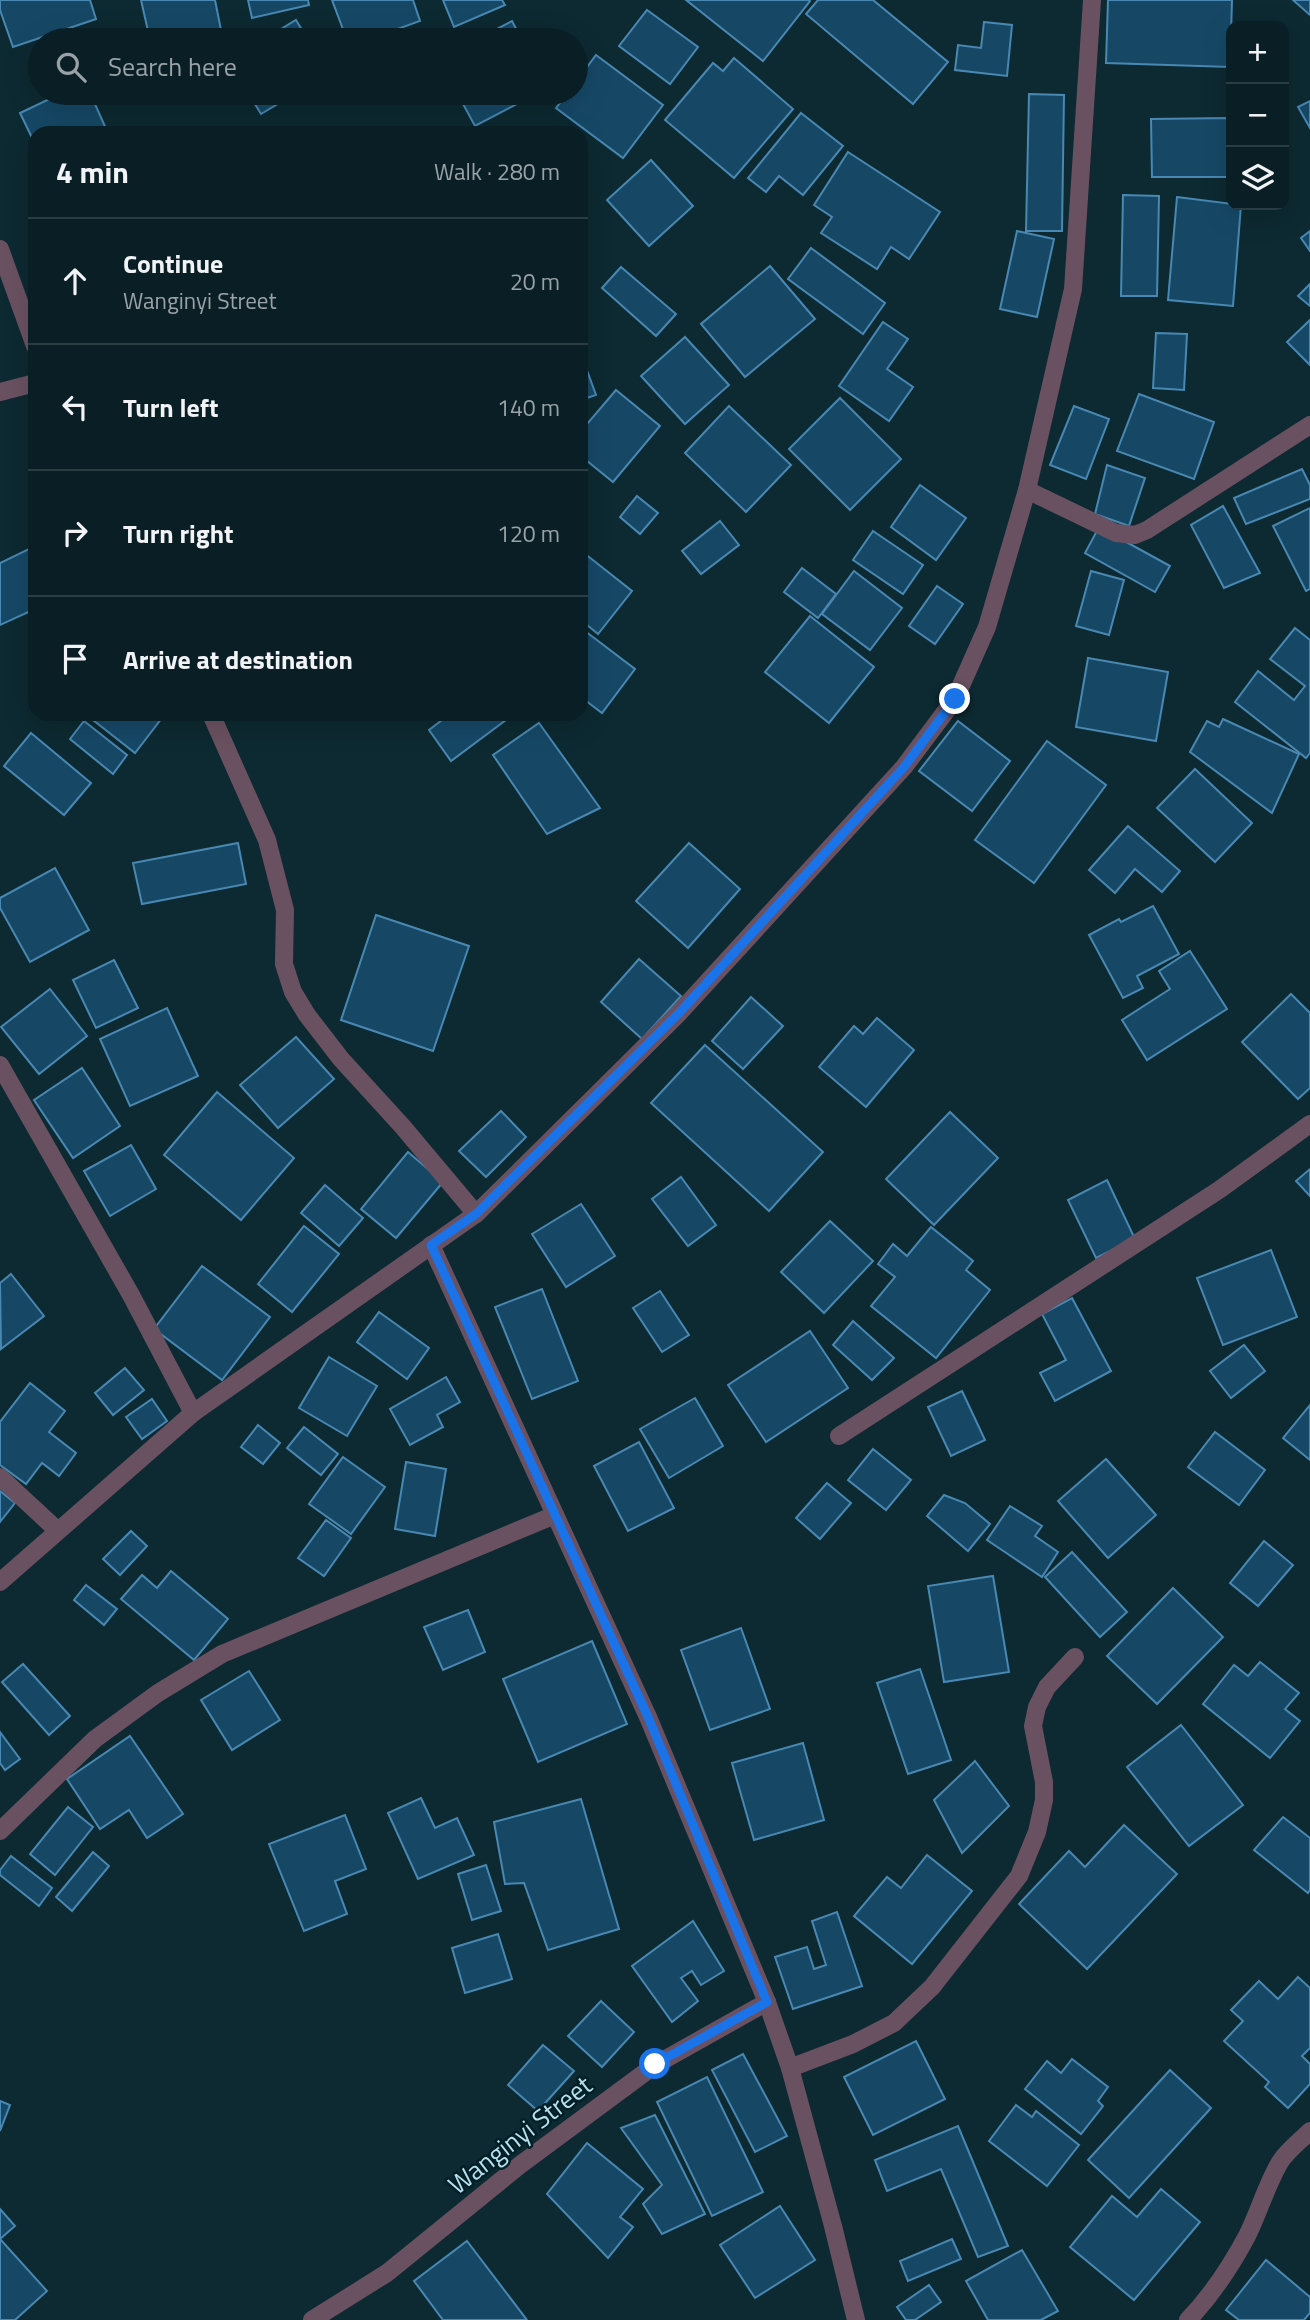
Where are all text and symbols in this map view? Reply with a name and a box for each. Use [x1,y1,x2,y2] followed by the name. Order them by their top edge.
[1226,21,1289,210] map controls
[1226,21,1289,84] button: +
[28,28,588,105] search box
[108,47,237,86] text: Search here
[52,48,90,86] icon: search
[1226,84,1289,147] button: −
[1226,147,1289,210] button: layers
[56,149,129,195] text: 4 min
[434,154,560,189] text: Walk · 280 m
[123,244,223,283] text: Continue
[56,262,94,300] icon: ahead
[510,264,560,299] text: 20 m
[123,283,276,318] text: Wanginyi Street
[56,388,94,426] icon: left
[123,388,218,427] text: Turn left
[497,390,560,425] text: 140 m
[56,514,94,552] icon: right
[123,514,234,553] text: Turn right
[497,516,560,551] text: 120 m
[56,640,94,678] icon: arrive
[123,640,353,679] text: Arrive at destination
[939,683,970,714] route end
[639,2048,670,2079] route start
[439,2066,600,2203] street label: Wanginyi Street

